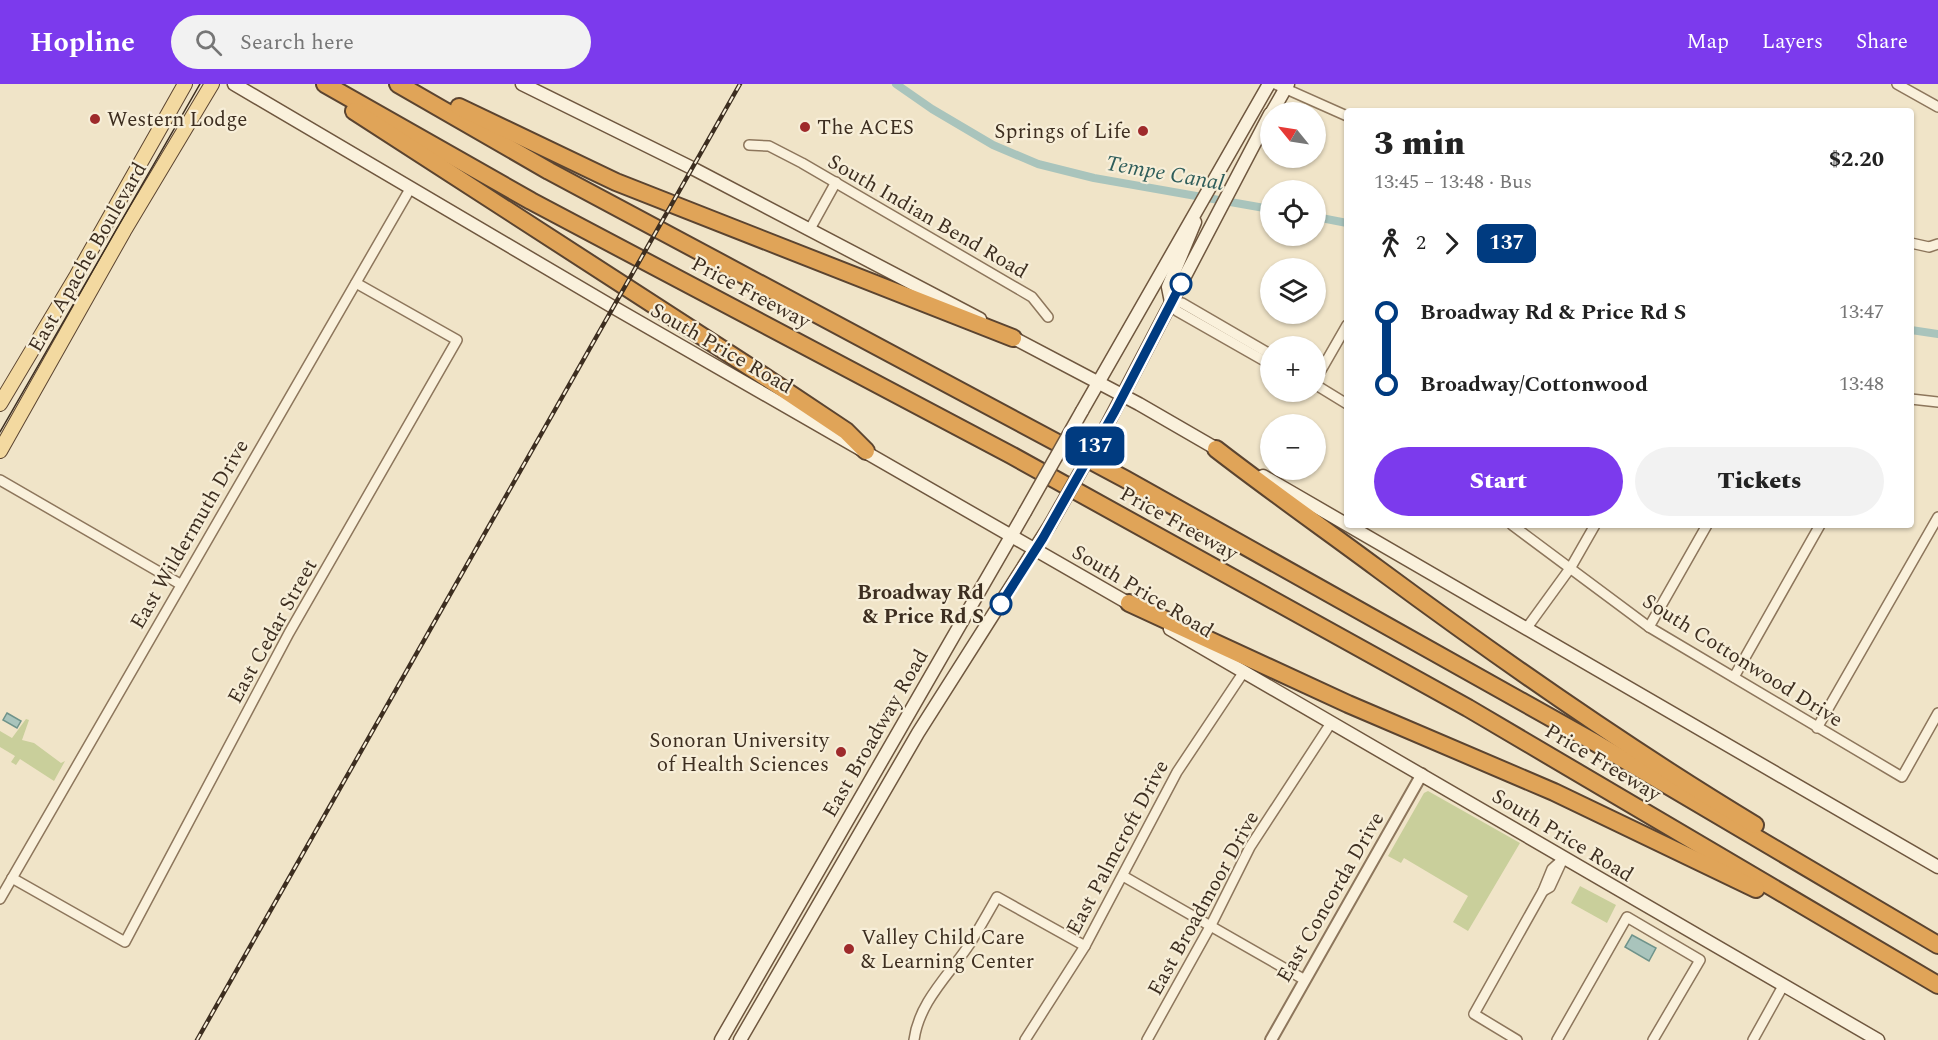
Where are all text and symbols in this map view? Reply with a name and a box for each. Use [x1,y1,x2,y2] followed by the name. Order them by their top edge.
[171,15,591,69] search box
[30,21,135,64] text: Hopline
[192,26,225,59] icon: search
[240,26,354,59] text: Search here
[1687,26,1729,58] text: Map
[1762,26,1823,58] text: Layers
[1856,26,1908,58] text: Share
[1260,102,1326,168] north arrow
[1260,102,1326,480] map controls
[107,104,248,136] place label: Western Lodge
[88,112,102,126] marker: Western Lodge
[817,112,914,144] place label: The ACES
[994,116,1131,148] place label: Springs of Life
[1374,119,1465,169] text: 3 min
[798,120,812,134] marker: The ACES
[1136,124,1150,138] marker: Springs of Life
[1829,143,1884,176] text: $2.20
[821,146,1034,287] street label: South Indian Bend Road
[1103,147,1227,200] water label: Tempe Canal
[20,156,156,359] street label: East Apache Boulevard
[1374,167,1532,197] text: 13:45 – 13:48 · Bus
[1260,180,1326,246] button: locate
[1374,227,1407,260] icon: walk
[1435,227,1468,260] icon: forward
[1489,227,1524,259] text: 137
[1416,228,1426,258] text: 2
[685,248,816,338] street label: Price Freeway
[1260,258,1326,324] button: layers
[1170,273,1192,295] unlabelled marker
[644,295,799,403] street label: South Price Road
[1420,296,1686,329] text: Broadway Rd & Price Rd S
[1839,297,1884,327] text: 13:47
[1260,336,1326,402] button: +
[1420,368,1648,401] text: Broadway/Cottonwood
[1839,369,1884,399] text: 13:48
[1260,414,1326,480] button: −
[1060,426,1130,466] line badge: 137
[1077,430,1113,462] text: 137
[122,433,257,636] street label: East Wildermuth Drive
[1374,447,1623,516] button: Start
[1635,447,1884,516] button: Tickets
[1114,478,1244,570] street label: Price Freeway
[1065,537,1220,647] street label: South Price Road
[220,553,326,710] street label: East Cedar Street
[857,577,984,633] place label: Broadway Rd & Price Rd S
[1636,586,1849,736] street label: South Cottonwood Drive
[990,593,1012,615] marker: Broadway Rd & Price Rd S
[815,643,937,824] street label: East Broadway Road
[1538,716,1667,811] street label: Price Freeway
[649,725,830,781] place label: Sonoran University of Health Sciences
[834,745,848,759] marker: Sonoran University of Health Sciences
[1058,754,1178,941] street label: East Palmcroft Drive
[1485,781,1640,891] street label: South Price Road
[1140,805,1268,1002] street label: East Broadmoor Drive
[1269,806,1393,989] street label: East Concorda Drive
[861,922,1034,978] place label: Valley Child Care & Learning Center
[842,942,856,956] marker: Valley Child Care & Learning Center

